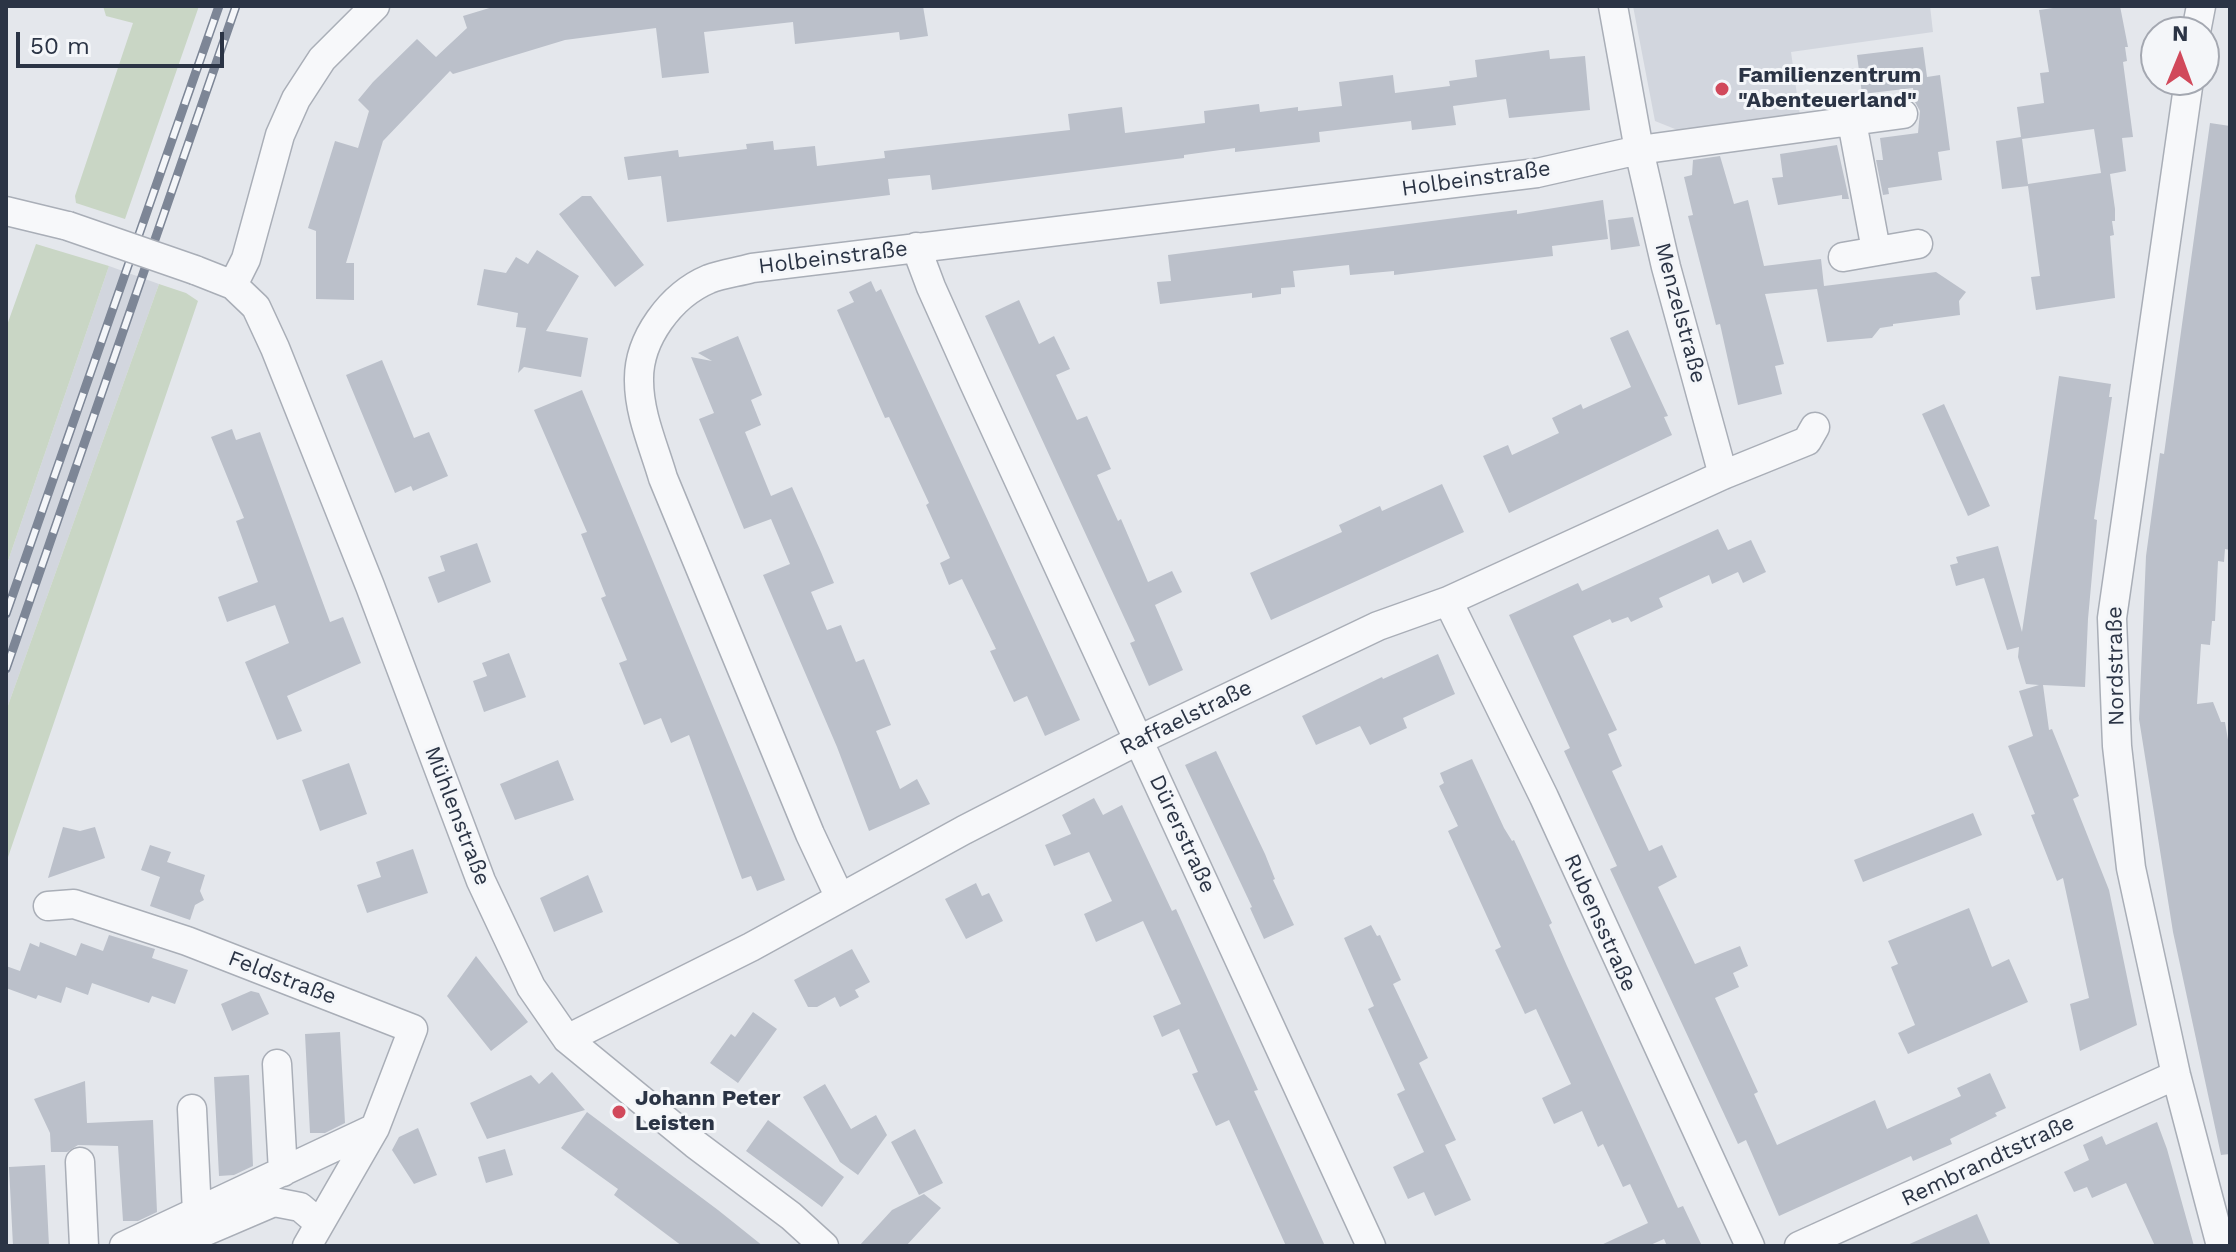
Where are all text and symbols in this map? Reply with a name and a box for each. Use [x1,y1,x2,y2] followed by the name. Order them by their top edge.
[20,16,228,66] scale bar
[2140,16,2220,96] north arrow
[2172,21,2189,46] text: N
[30,32,90,60] text: 50 m
[1738,63,1921,114] place label: Familienzentrum "Abenteuerland"
[1713,80,1731,98] marker: Familienzentrum "Abenteuerland"
[1400,155,1552,203] street label: Holbeinstraße
[757,236,909,280] street label: Holbeinstraße
[1649,240,1711,386] street label: Menzelstraße
[2102,606,2130,726] street label: Nordstraße
[1116,675,1256,761] street label: Raffaelstraße
[418,743,496,889] street label: Mühlenstraße
[1143,771,1221,897] street label: Dürerstraße
[1558,850,1642,996] street label: Rubensstraße
[224,945,340,1011] street label: Feldstraße
[635,1086,780,1138] place label: Johann Peter Leisten
[610,1103,628,1121] marker: Johann Peter Leisten
[1897,1109,2079,1213] street label: Rembrandtstraße

